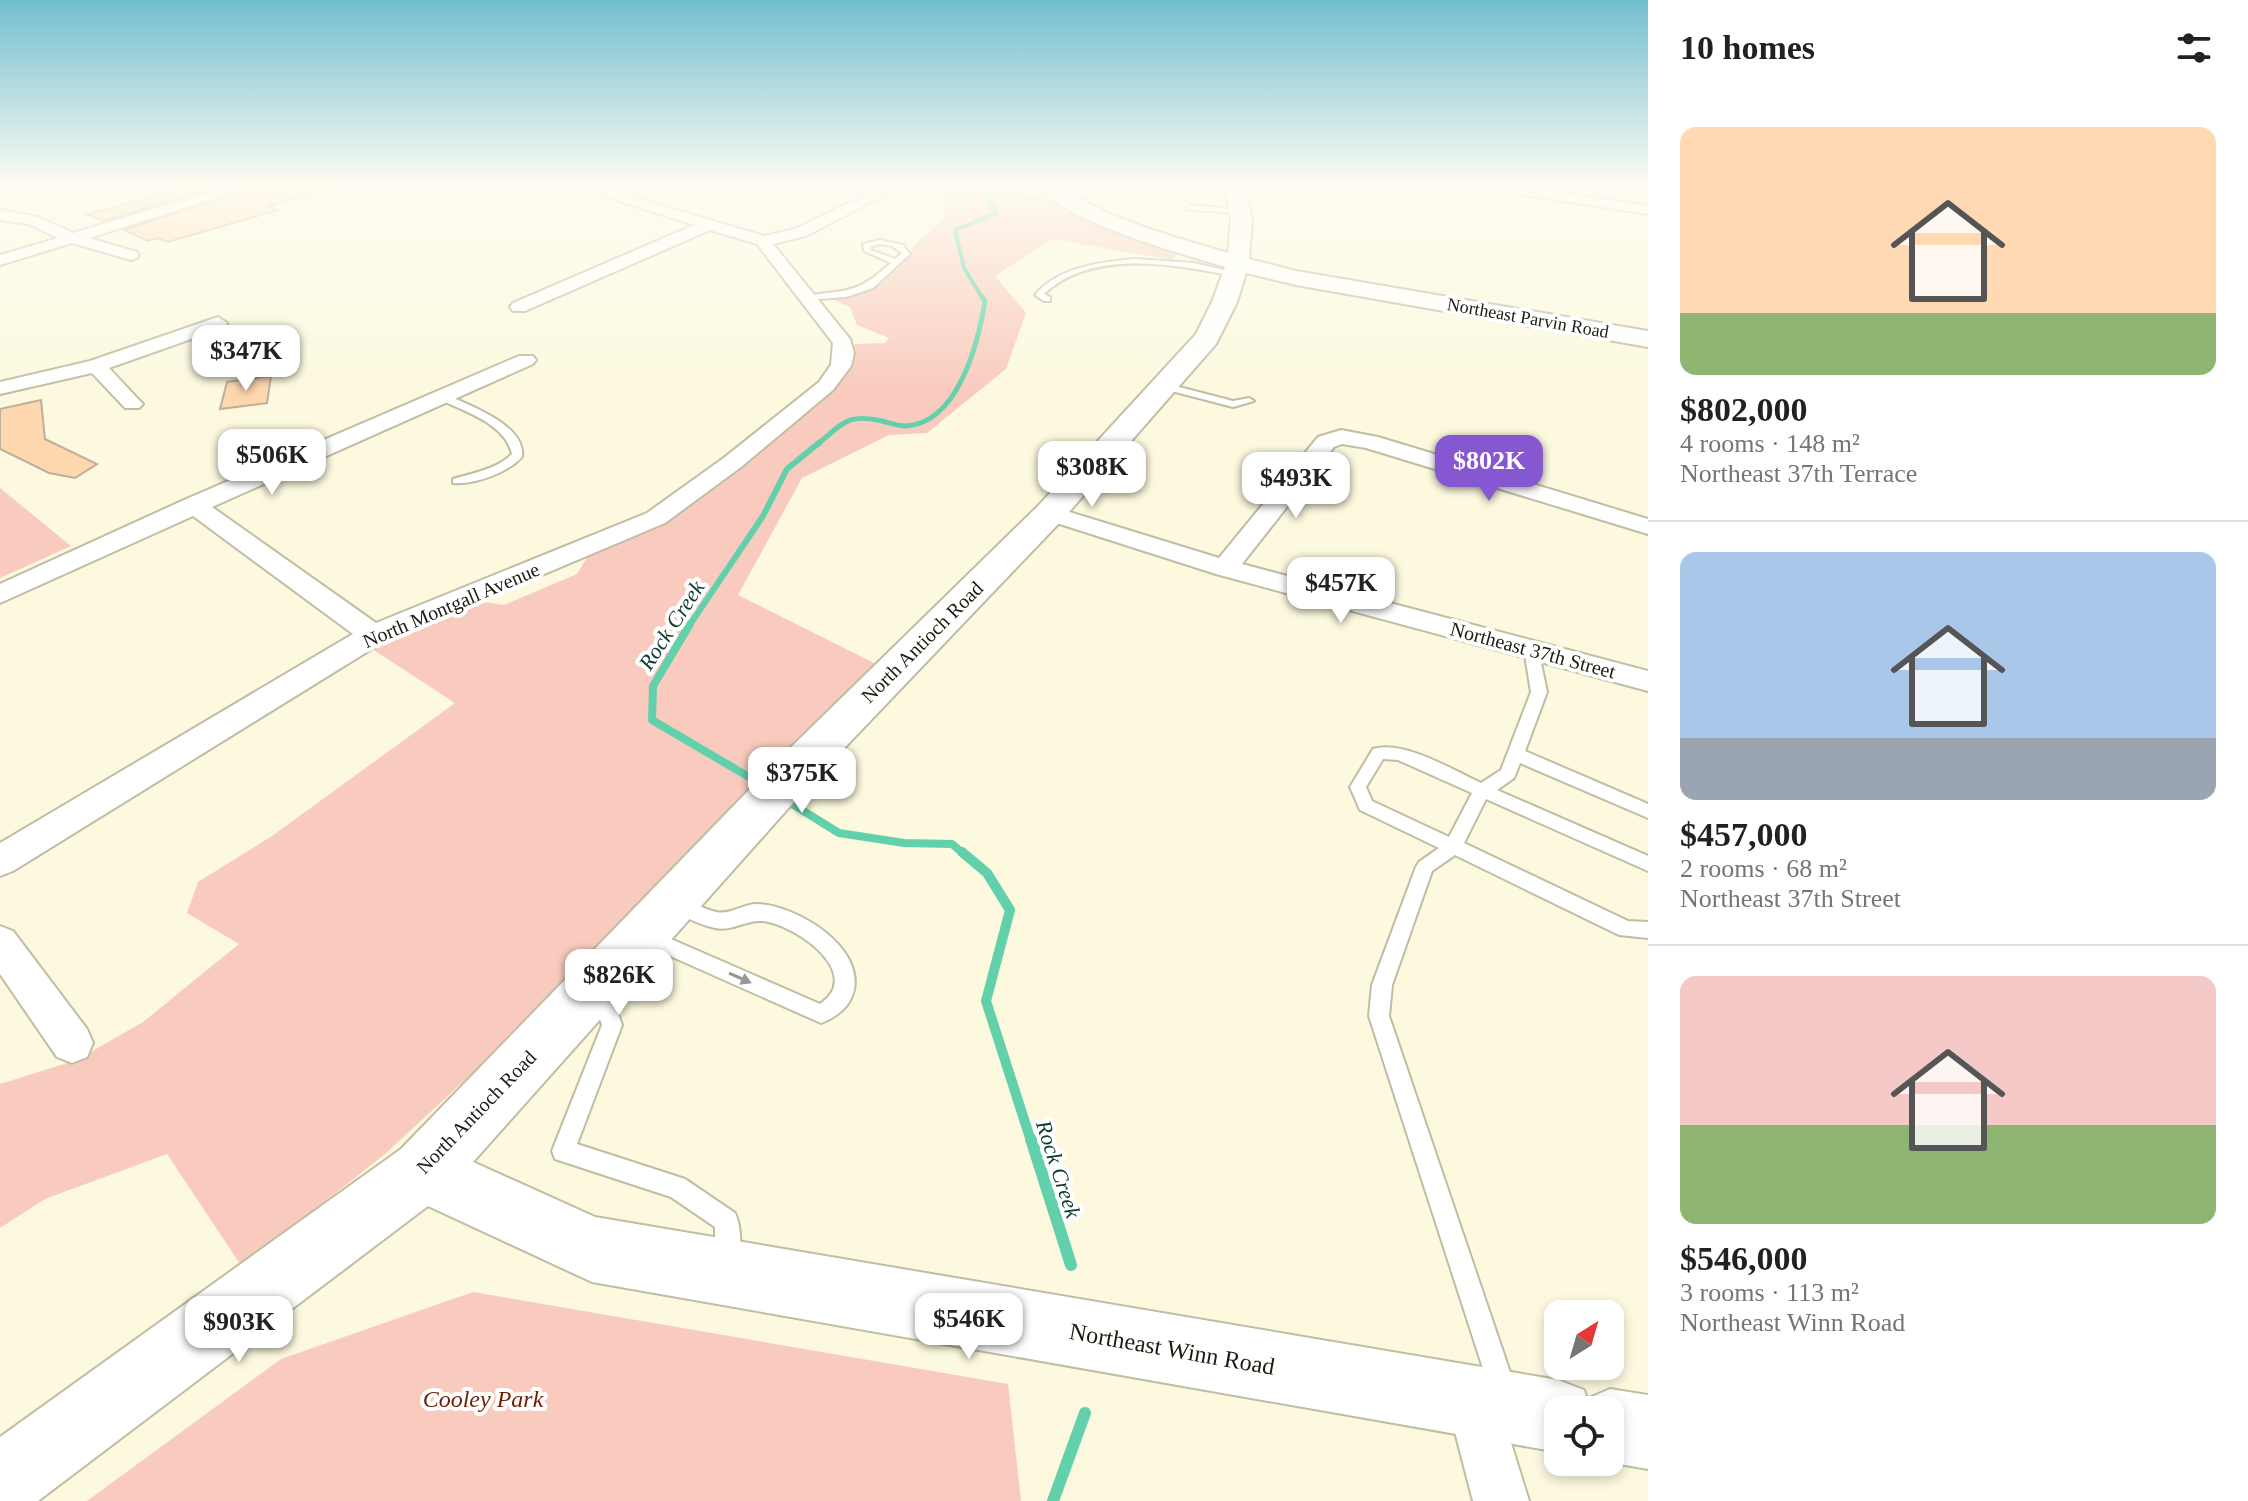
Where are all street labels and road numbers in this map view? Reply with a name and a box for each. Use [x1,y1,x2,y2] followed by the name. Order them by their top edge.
[1446,294,1610,342] street label: Northeast Parvin Road
[359,558,543,653] street label: North Montgall Avenue
[857,577,987,707] street label: North Antioch Road
[1448,617,1618,683] street label: Northeast 37th Street
[412,1046,540,1178] street label: North Antioch Road
[1067,1318,1277,1380] street label: Northeast Winn Road

